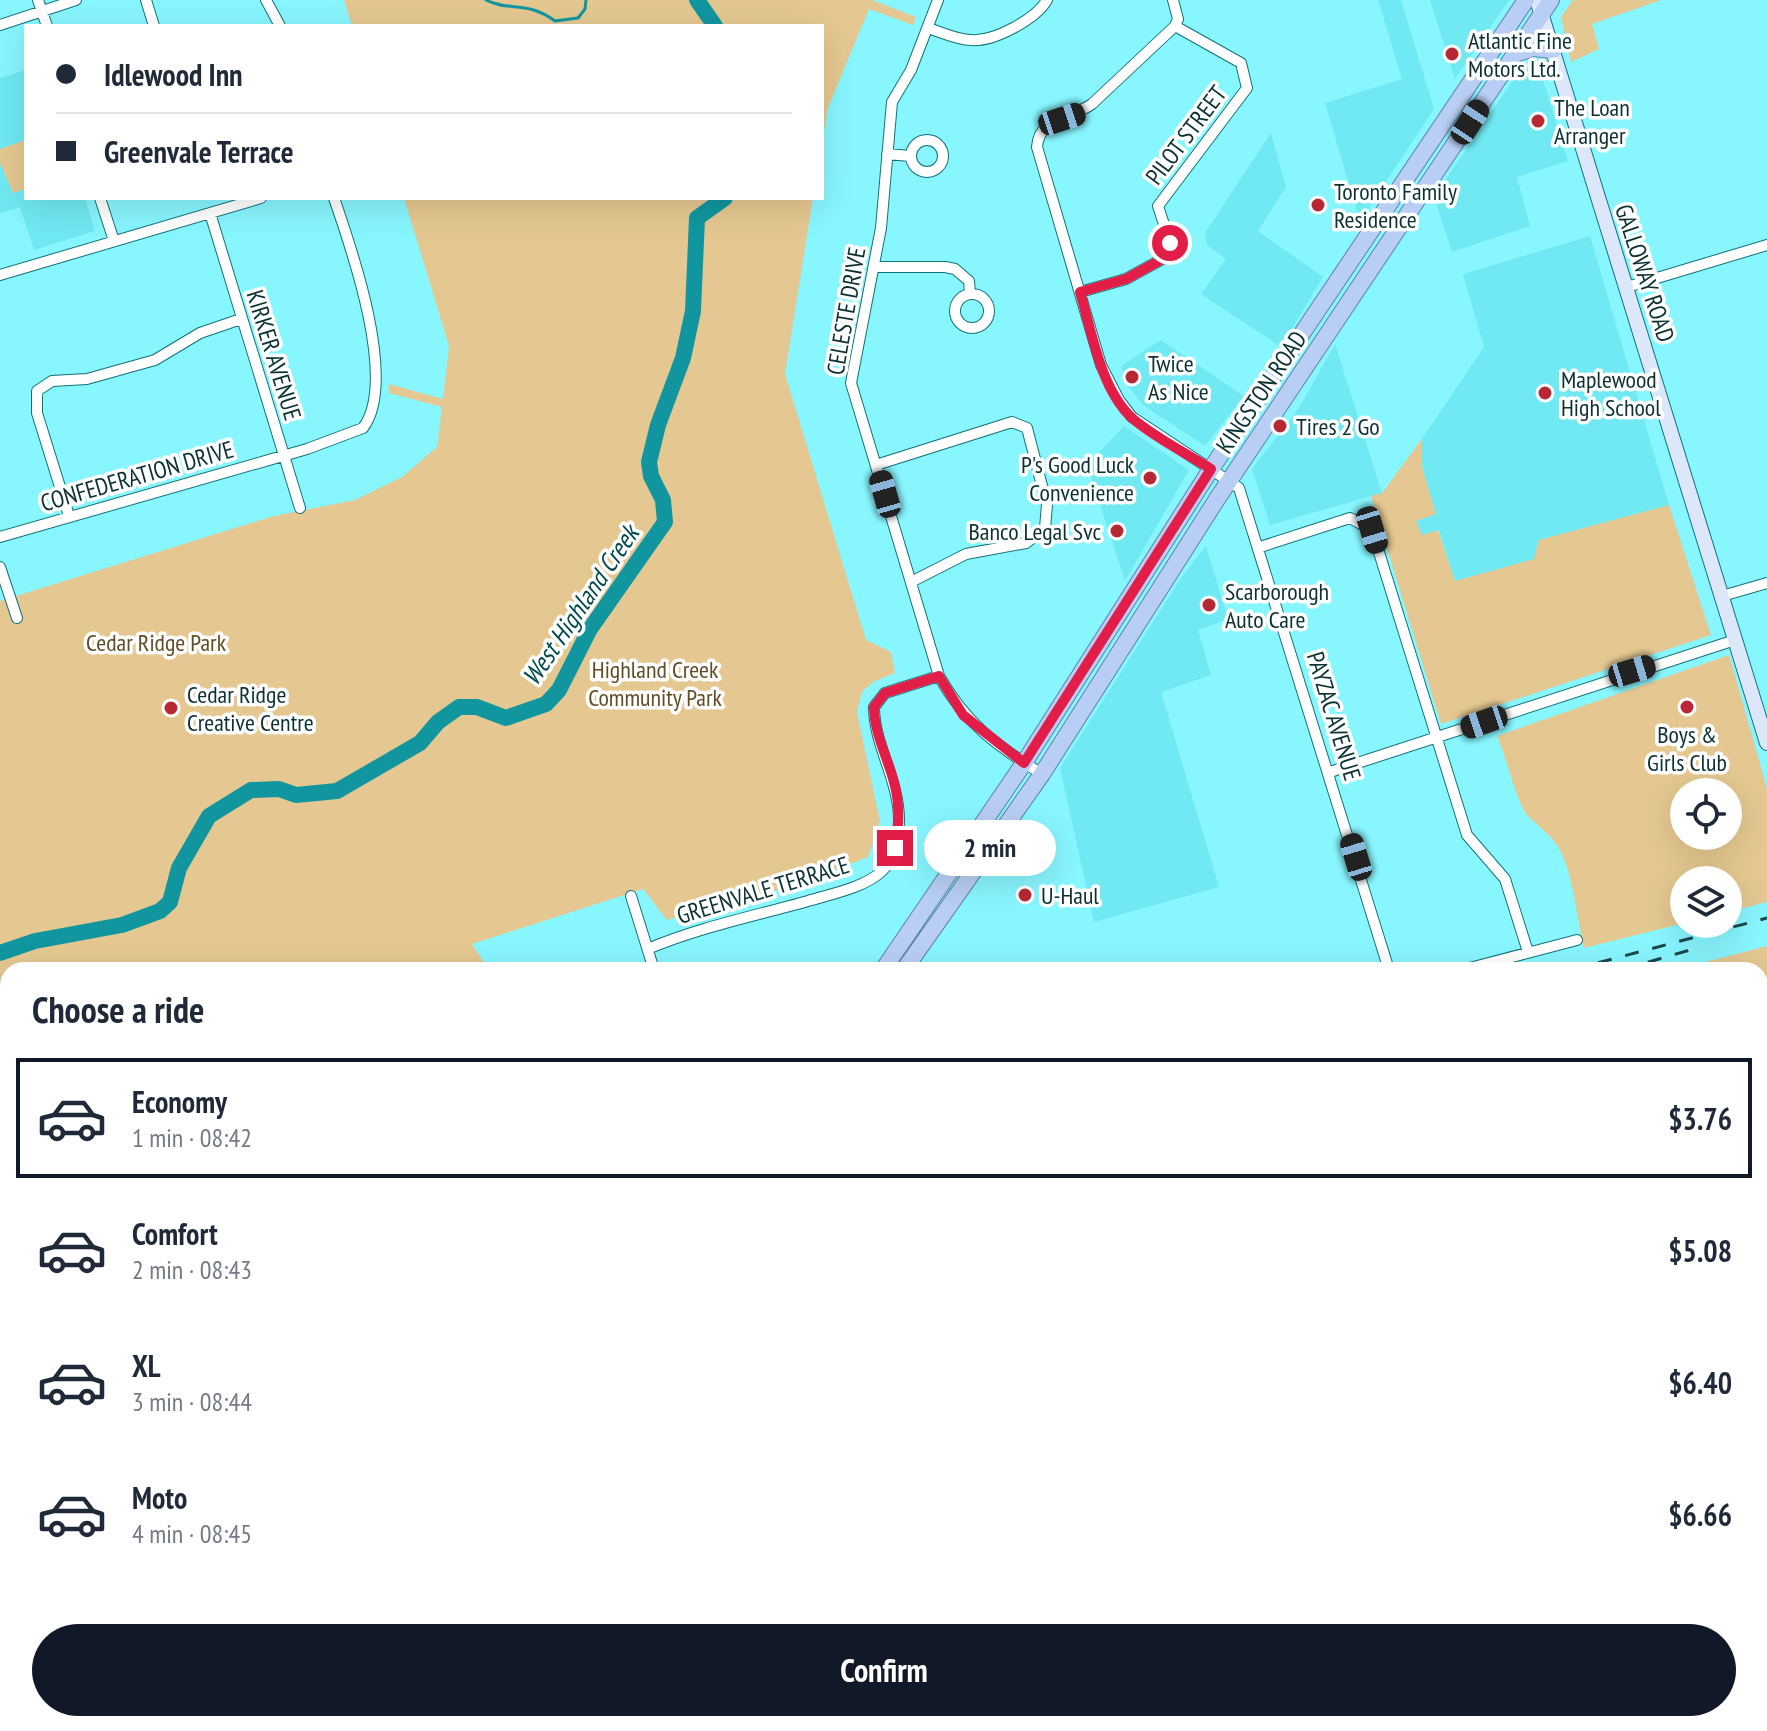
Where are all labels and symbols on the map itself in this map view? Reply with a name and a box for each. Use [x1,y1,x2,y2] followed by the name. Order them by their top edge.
[1468,25,1572,84] place label: Atlantic Fine Motors Ltd.
[1443,45,1461,63] marker: Atlantic Fine Motors Ltd.
[1139,79,1234,191] street label: PILOT STREET
[1554,92,1630,151] place label: The Loan Arranger
[1447,95,1493,149] car
[1035,100,1089,138] car
[1529,112,1547,130] marker: The Loan Arranger
[1334,176,1457,235] place label: Toronto Family Residence
[1309,196,1327,214] marker: Toronto Family Residence
[1608,200,1682,346] street label: GALLOWAY ROAD
[1152,225,1188,261] route start
[820,245,872,377] street label: CELESTE DRIVE
[240,286,308,424] street label: KIRKER AVENUE
[1209,325,1313,459] street label: KINGSTON ROAD
[1148,348,1209,407] place label: Twice As Nice
[1561,364,1661,423] place label: Maplewood High School
[1123,368,1141,386] marker: Twice As Nice
[1536,384,1554,402] marker: Maplewood High School
[1296,411,1380,442] place label: Tires 2 Go
[1271,417,1289,435] marker: Tires 2 Go
[37,434,237,518] street label: CONFEDERATION DRIVE
[1021,449,1135,508] place label: P's Good Luck Convenience
[867,468,903,520] car
[1141,469,1159,487] marker: P's Good Luck Convenience
[1354,504,1390,556] car
[514,516,647,691] water label: West Highland Creek
[969,516,1101,547] place label: Banco Legal Svc
[1108,522,1126,540] marker: Banco Legal Svc
[1225,576,1329,635] place label: Scarborough Auto Care
[1200,596,1218,614] marker: Scarborough Auto Care
[86,627,227,658] park label: Cedar Ridge Park
[1300,648,1368,784] street label: PAYZAC AVENUE
[1606,653,1658,689] car
[588,654,722,713] park label: Highland Creek Community Park
[187,679,314,738] place label: Cedar Ridge Creative Centre
[1678,698,1696,716] marker: Boys & Girls Club
[162,699,180,717] marker: Cedar Ridge Creative Centre
[1457,703,1511,741] car
[1647,719,1727,778] place label: Boys & Girls Club
[923,820,1055,876] callout: 2 min
[877,830,913,866] route end
[1338,831,1374,883] car
[673,849,853,931] street label: GREENVALE TERRACE
[1041,880,1099,911] place label: U-Haul
[1016,886,1034,904] marker: U-Haul

